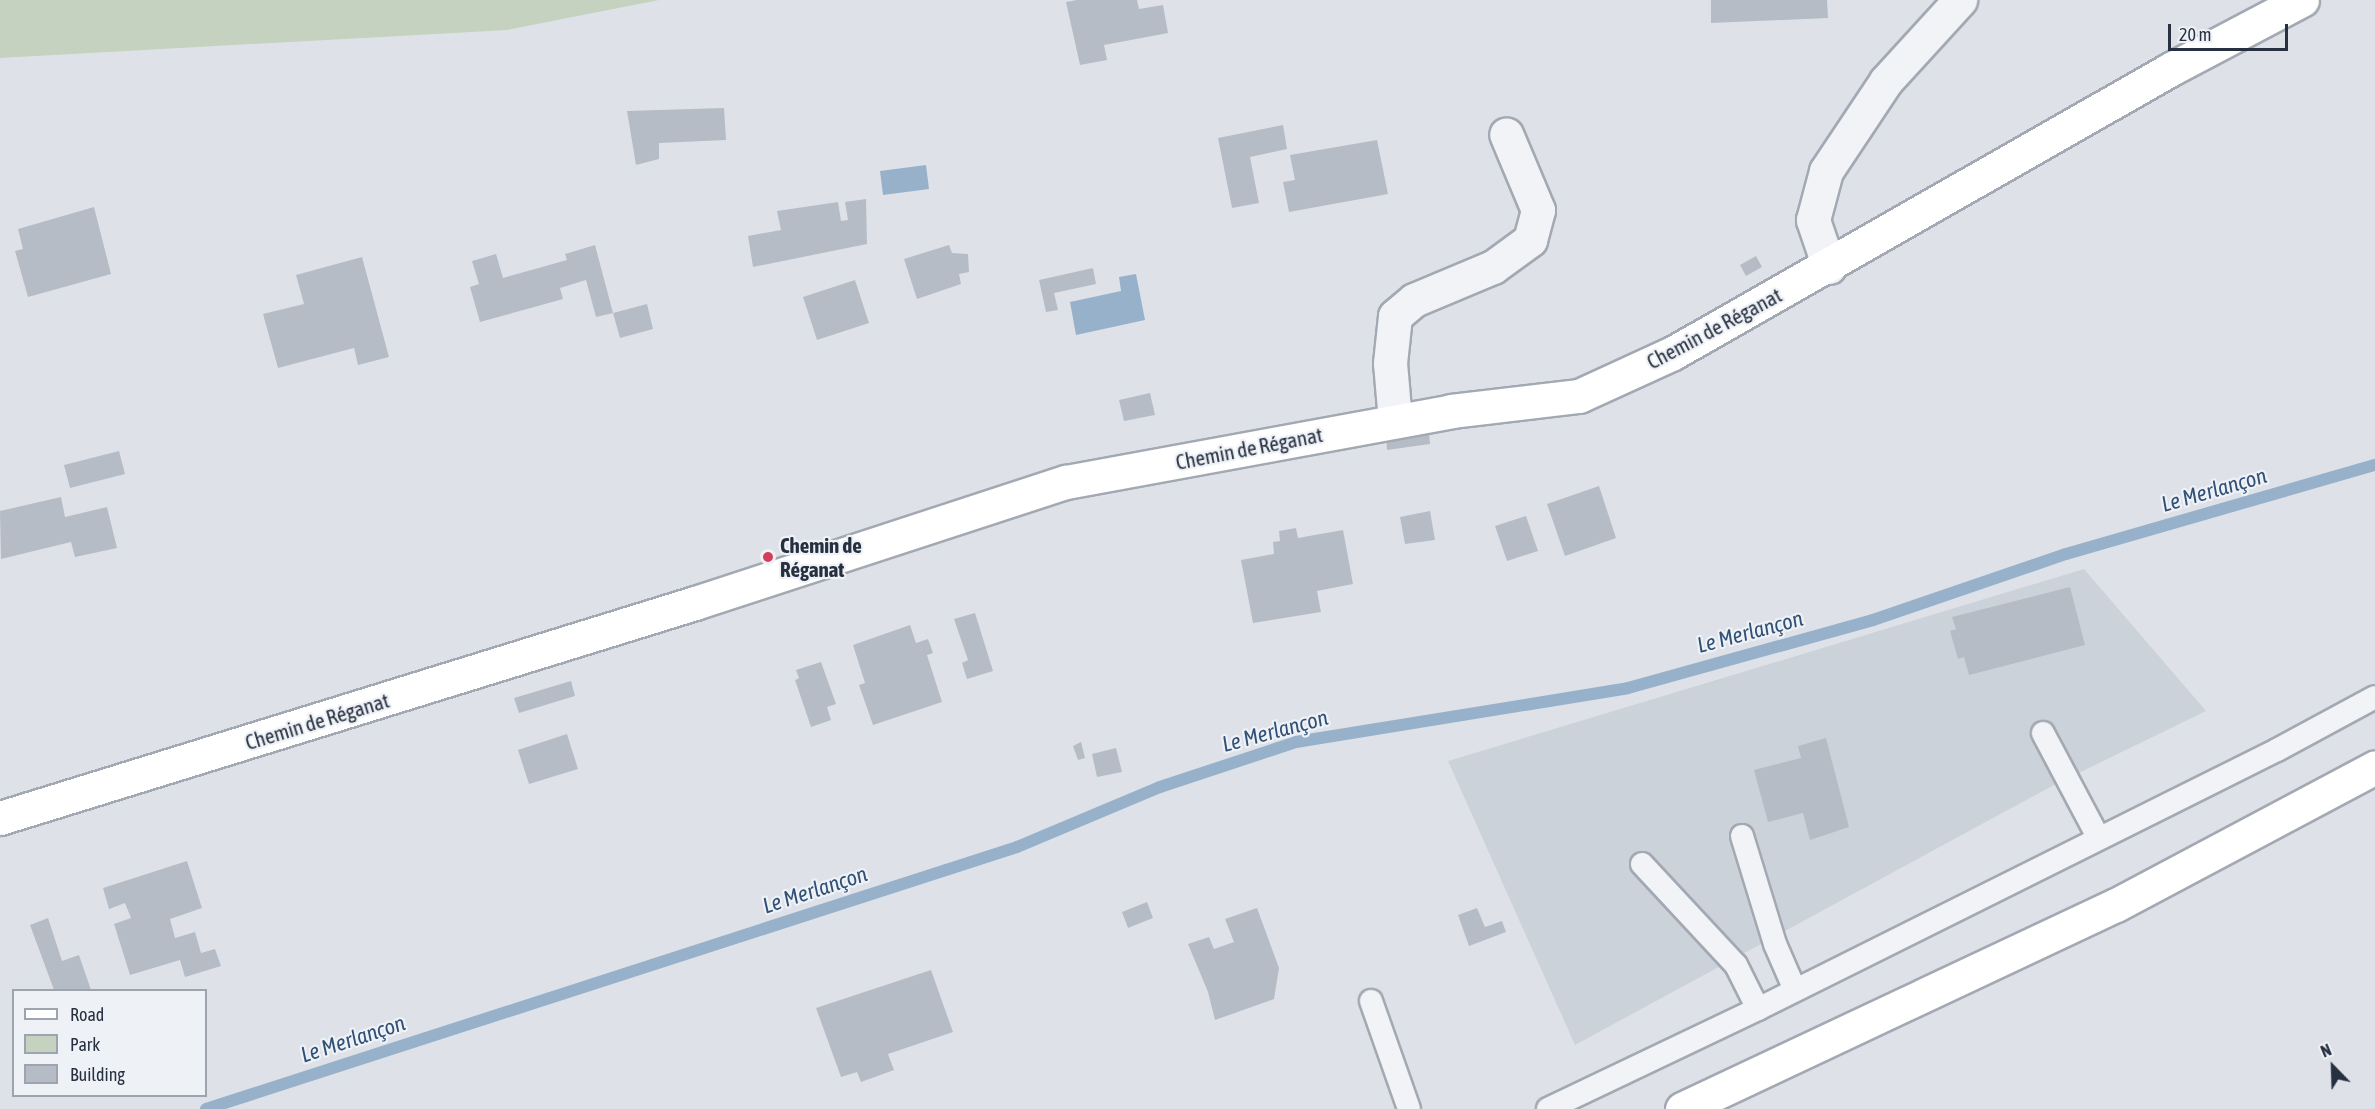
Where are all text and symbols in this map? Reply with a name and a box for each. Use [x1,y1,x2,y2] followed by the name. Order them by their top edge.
[2171,12,2291,50] scale bar
[2179,24,2211,45] text: 20 m
[1642,282,1786,374] street label: Chemin de Réganat
[1173,421,1325,475] street label: Chemin de Réganat
[2158,462,2270,518] water label: Le Merlançon
[780,532,862,582] place label: Chemin de Réganat
[761,550,775,564] marker: Chemin de Réganat
[1694,605,1806,659] water label: Le Merlançon
[242,687,392,755] street label: Chemin de Réganat
[1219,704,1331,758] water label: Le Merlançon
[759,861,871,919] water label: Le Merlançon
[12,989,207,1097] legend
[70,1004,104,1025] text: Road
[297,1010,409,1068] water label: Le Merlançon
[70,1034,100,1055] text: Park
[2303,1037,2363,1097] north arrow
[2318,1040,2334,1061] text: N
[70,1064,125,1085] text: Building

